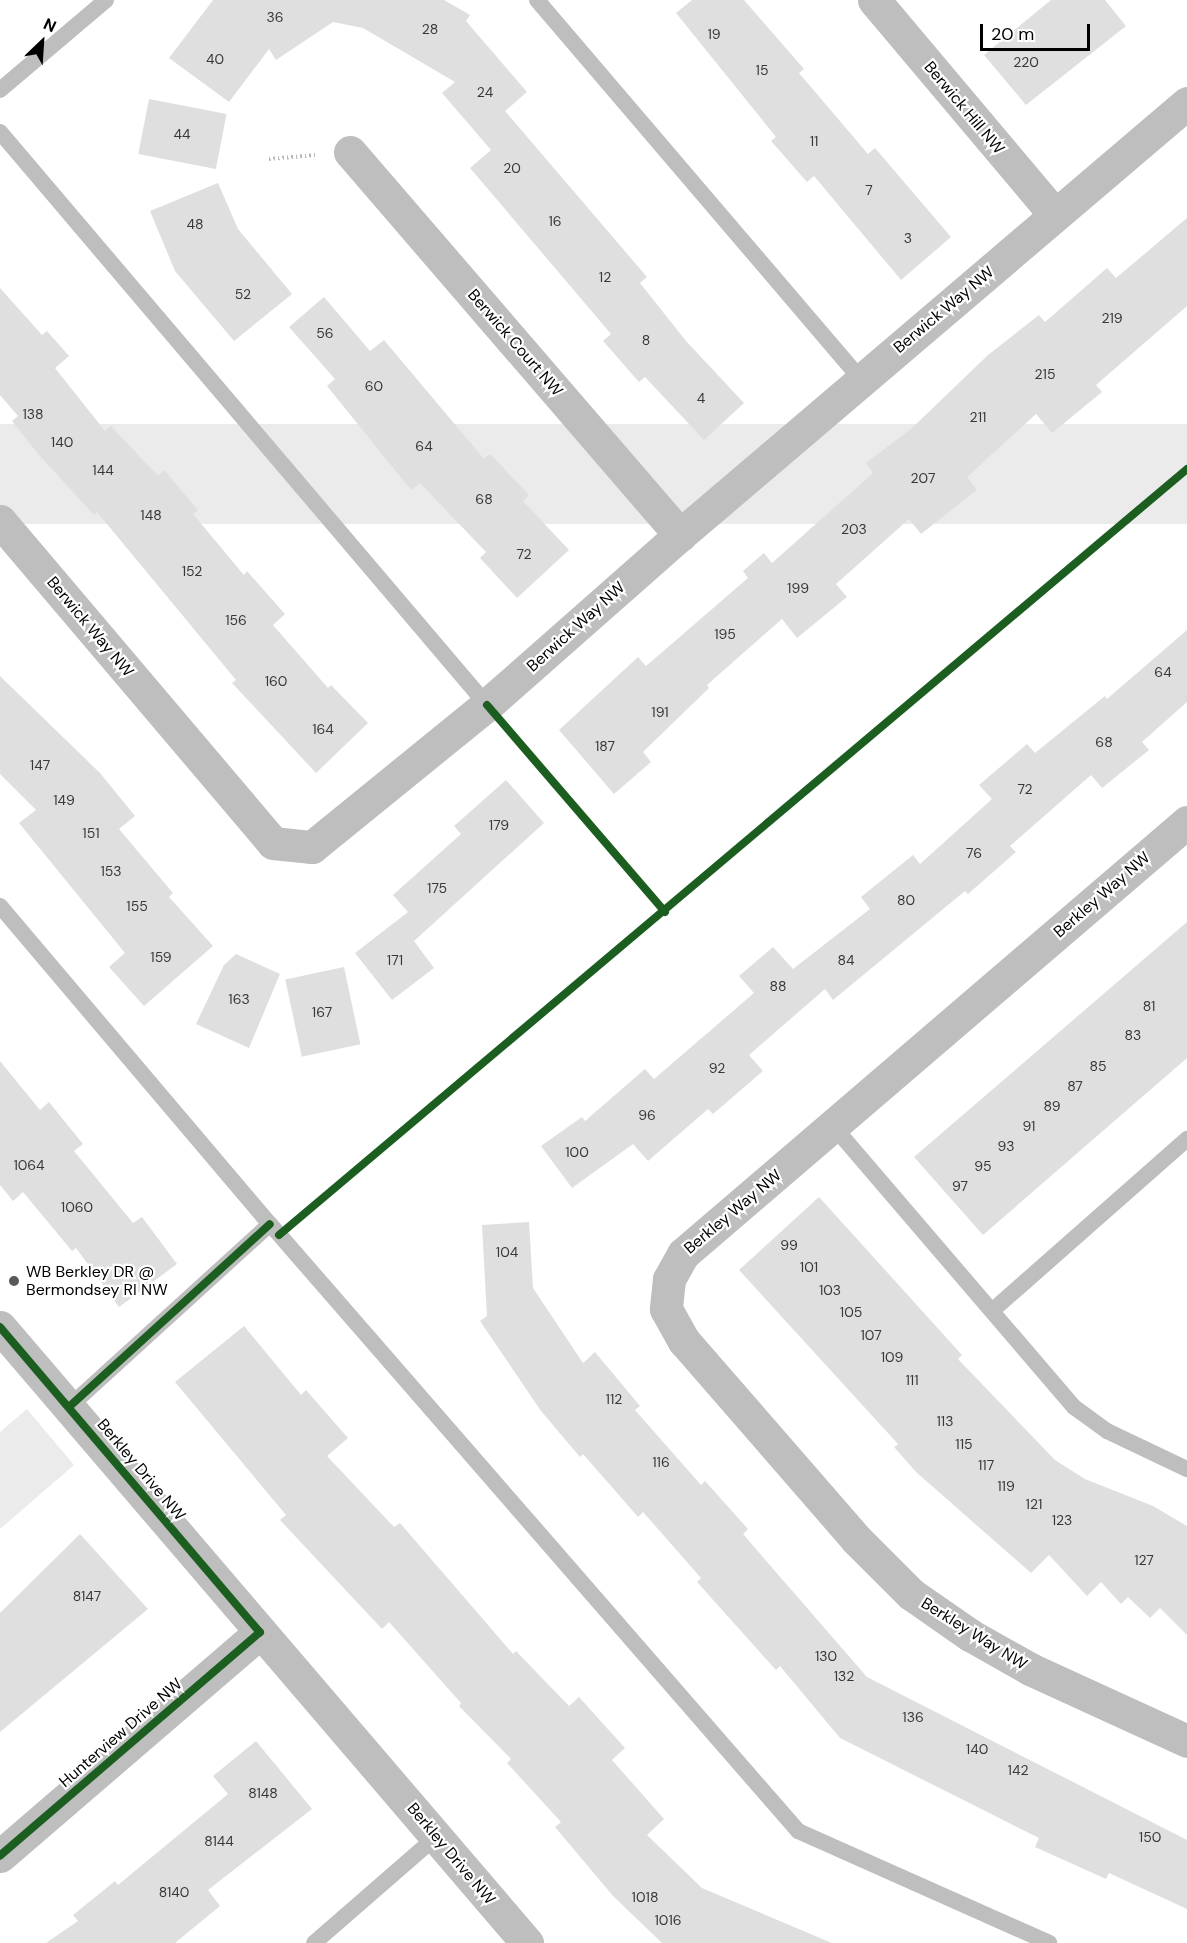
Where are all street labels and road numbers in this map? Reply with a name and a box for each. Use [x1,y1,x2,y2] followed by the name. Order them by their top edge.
[920,58,1008,158] street label: Berwick Hill NW
[890,262,998,358] street label: Berwick Way NW
[463,286,567,400] street label: Berwick Court NW
[42,573,138,681] street label: Berwick Way NW
[523,578,629,676] street label: Berwick Way NW
[1050,848,1154,942] street label: Berkley Way NW
[680,1166,786,1258] street label: Berkley Way NW
[93,1415,189,1525] street label: Berkley Drive NW
[918,1594,1030,1674] street label: Berkley Way NW
[56,1674,186,1792] street label: Hunterview Drive NW
[403,1799,499,1909] street label: Berkley Drive NW

